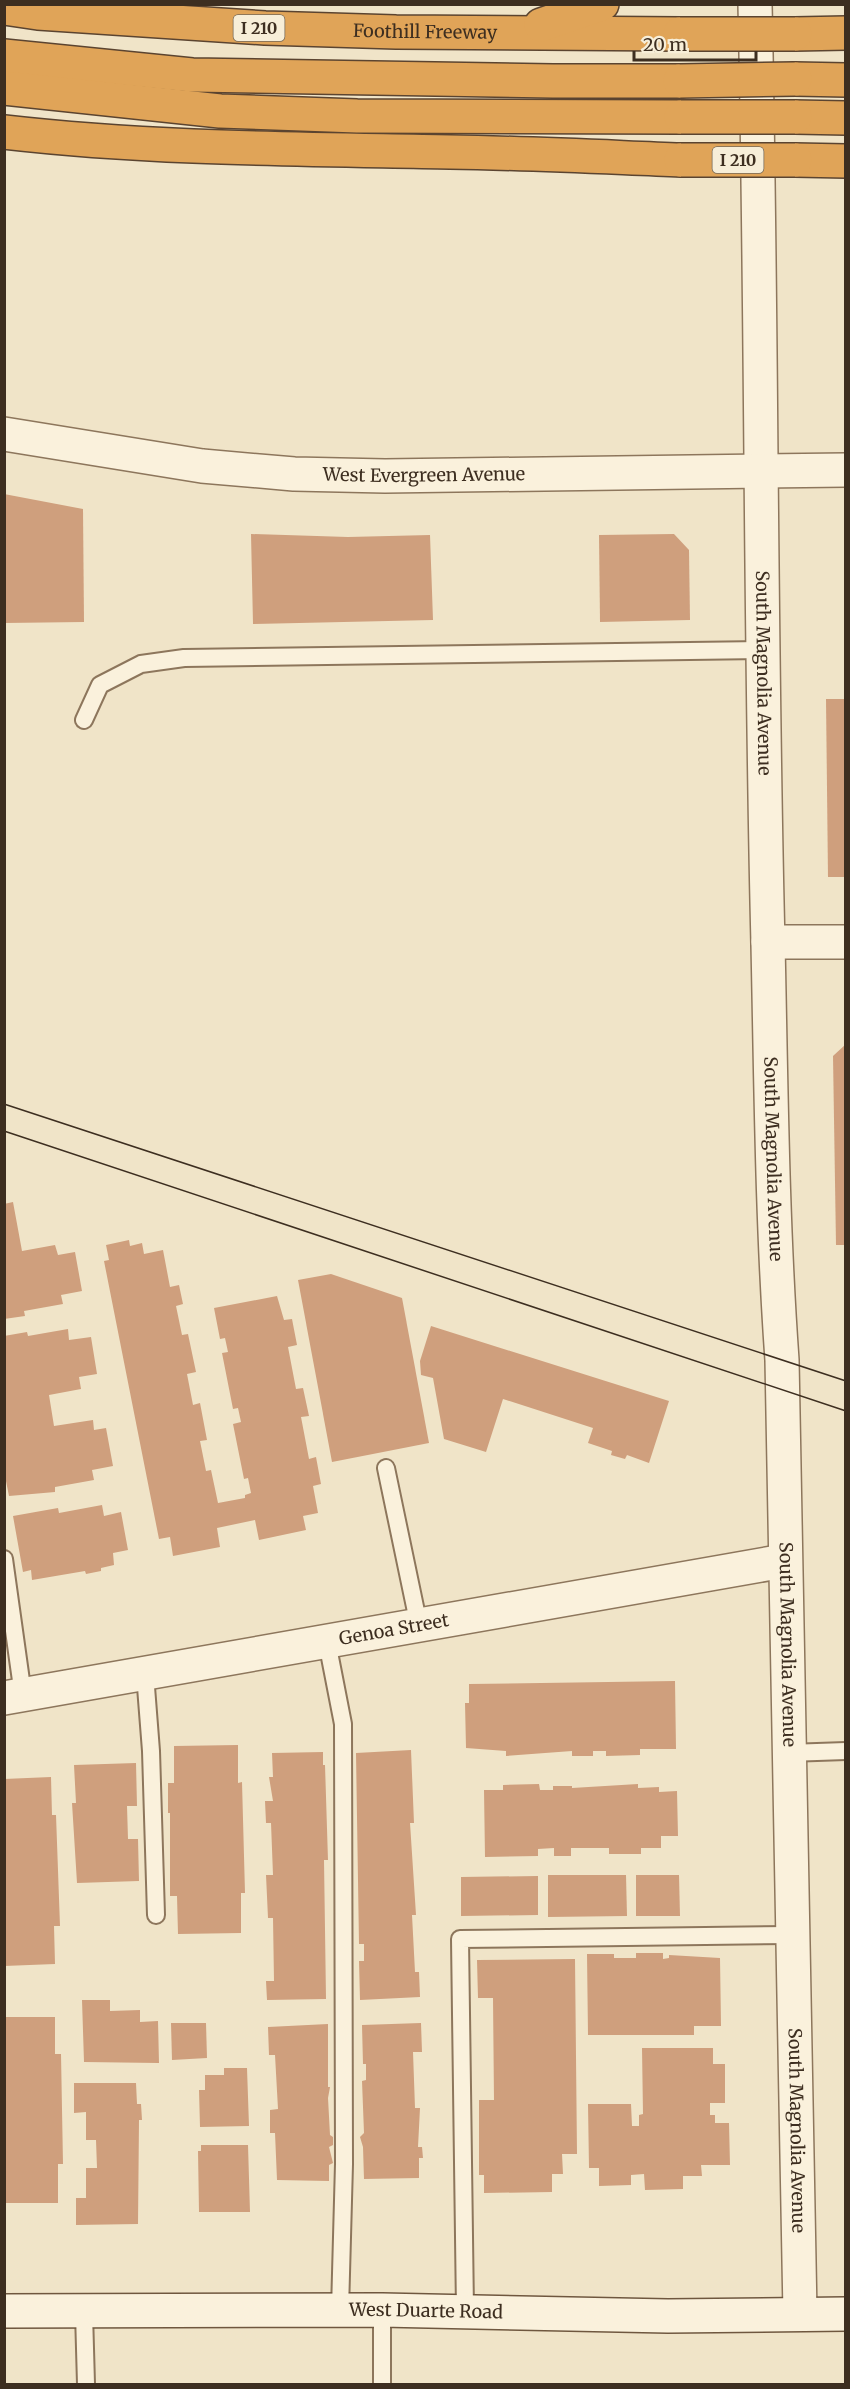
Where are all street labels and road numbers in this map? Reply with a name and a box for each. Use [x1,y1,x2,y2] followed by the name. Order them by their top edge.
[234,15,284,41] road number: I 210
[353,19,498,44] street label: Foothill Freeway
[712,147,764,173] road number: I 210
[322,462,525,487] street label: West Evergreen Avenue
[751,570,777,776] street label: South Magnolia Avenue
[759,1056,788,1262] street label: South Magnolia Avenue
[774,1542,801,1747] street label: South Magnolia Avenue
[337,1608,451,1650] street label: Genoa Street
[784,2028,810,2233] street label: South Magnolia Avenue
[348,2298,503,2324] street label: West Duarte Road

